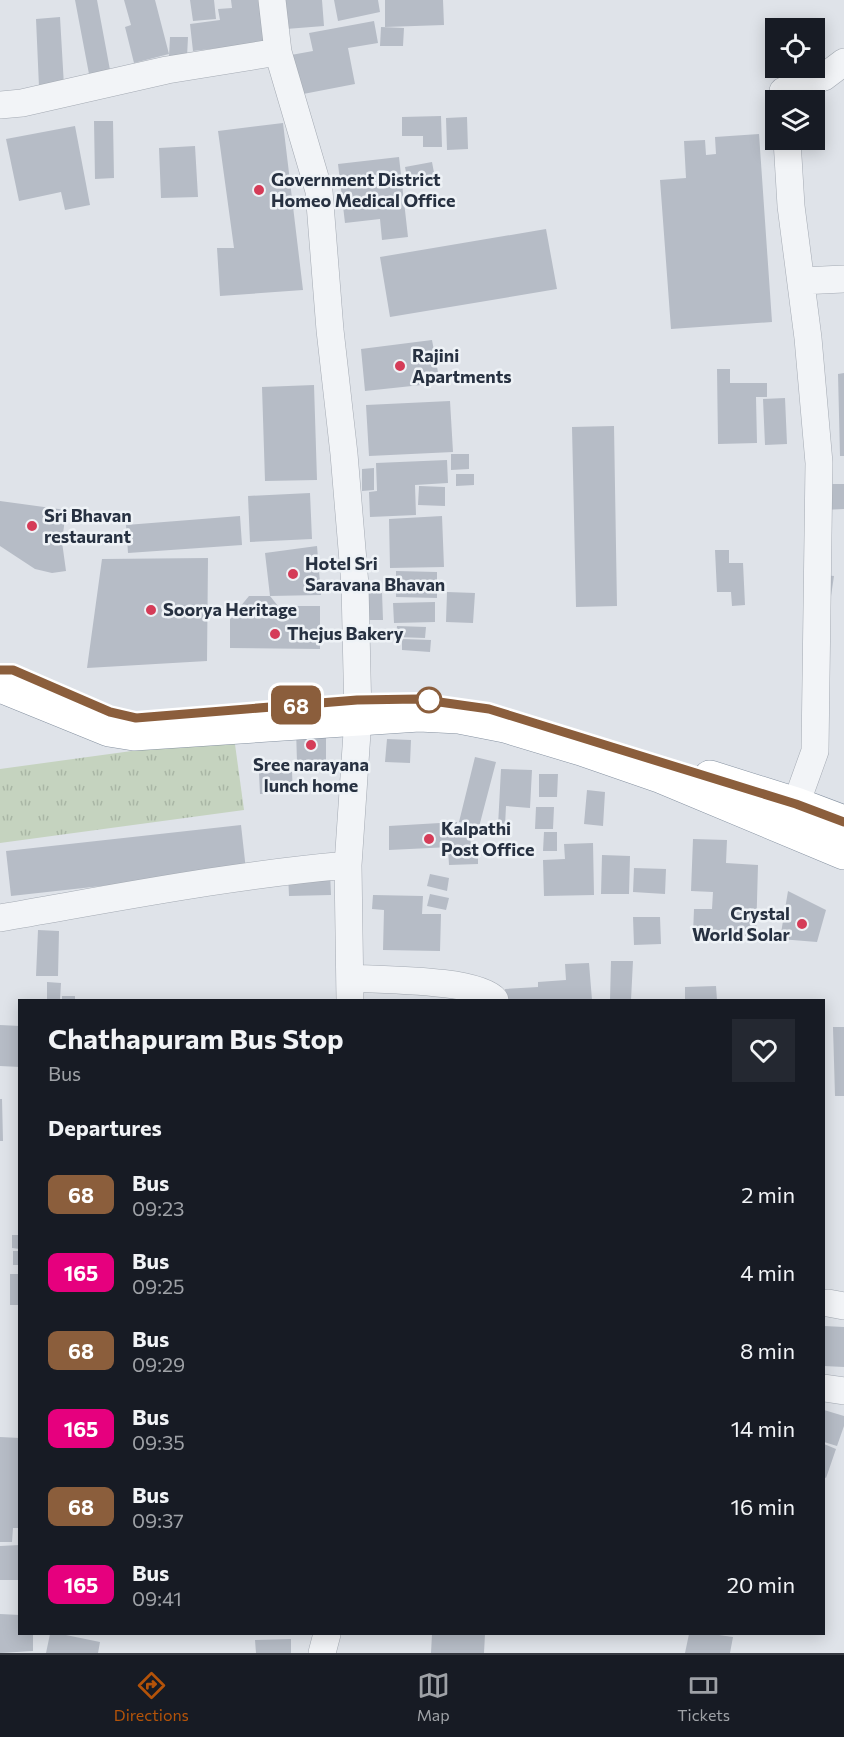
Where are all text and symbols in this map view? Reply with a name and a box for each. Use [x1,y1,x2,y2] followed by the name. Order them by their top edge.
[765,18,825,150] map controls
[765,18,825,78] button: locate
[765,90,825,150] button: layers
[271,168,456,211] place label: Government District Homeo Medical Office
[252,183,266,197] marker: Government District Homeo Medical Office
[412,344,512,387] place label: Rajini Apartments
[393,359,407,373] marker: Rajini Apartments
[44,504,132,547] place label: Sri Bhavan restaurant
[25,519,39,533] marker: Sri Bhavan restaurant
[305,552,445,595] place label: Hotel Sri Saravana Bhavan
[286,567,300,581] marker: Hotel Sri Saravana Bhavan
[163,598,297,620] place label: Soorya Heritage
[144,603,158,617] marker: Soorya Heritage
[287,622,404,644] place label: Thejus Bakery
[268,627,282,641] marker: Thejus Bakery
[269,686,323,724] line badge: 68
[416,687,442,713] unlabelled marker
[283,693,309,718] text: 68
[304,738,318,752] marker: Sree narayana lunch home
[253,753,369,796] place label: Sree narayana lunch home
[441,817,534,860] place label: Kalpathi Post Office
[422,832,436,846] marker: Kalpathi Post Office
[692,902,791,945] place label: Crystal World Solar
[795,917,809,931] marker: Crystal World Solar
[732,1019,795,1082] button: heart
[48,1021,344,1055] text: Chathapuram Bus Stop
[48,1061,81,1085] text: Bus
[48,1114,162,1141] text: Departures
[132,1169,169,1196] text: Bus
[741,1181,795,1208] text: 2 min
[68,1182,94,1207] text: 68
[132,1196,184,1220] text: 09:23
[132,1247,169,1274] text: Bus
[740,1259,795,1286] text: 4 min
[64,1260,98,1285] text: 165
[132,1274,185,1298] text: 09:25
[132,1325,169,1352] text: Bus
[740,1337,795,1364] text: 8 min
[68,1338,94,1363] text: 68
[132,1352,185,1376] text: 09:29
[132,1403,169,1430] text: Bus
[731,1415,795,1442] text: 14 min
[64,1416,98,1441] text: 165
[132,1430,185,1454] text: 09:35
[132,1481,169,1508] text: Bus
[731,1493,795,1520] text: 16 min
[68,1494,94,1519] text: 68
[132,1508,184,1532] text: 09:37
[132,1559,169,1586] text: Bus
[727,1571,795,1598] text: 20 min
[64,1572,98,1597] text: 165
[132,1586,182,1610] text: 09:41
[114,1669,189,1724] tab: Directions
[417,1669,450,1724] tab: Map
[677,1669,730,1724] tab: Tickets

